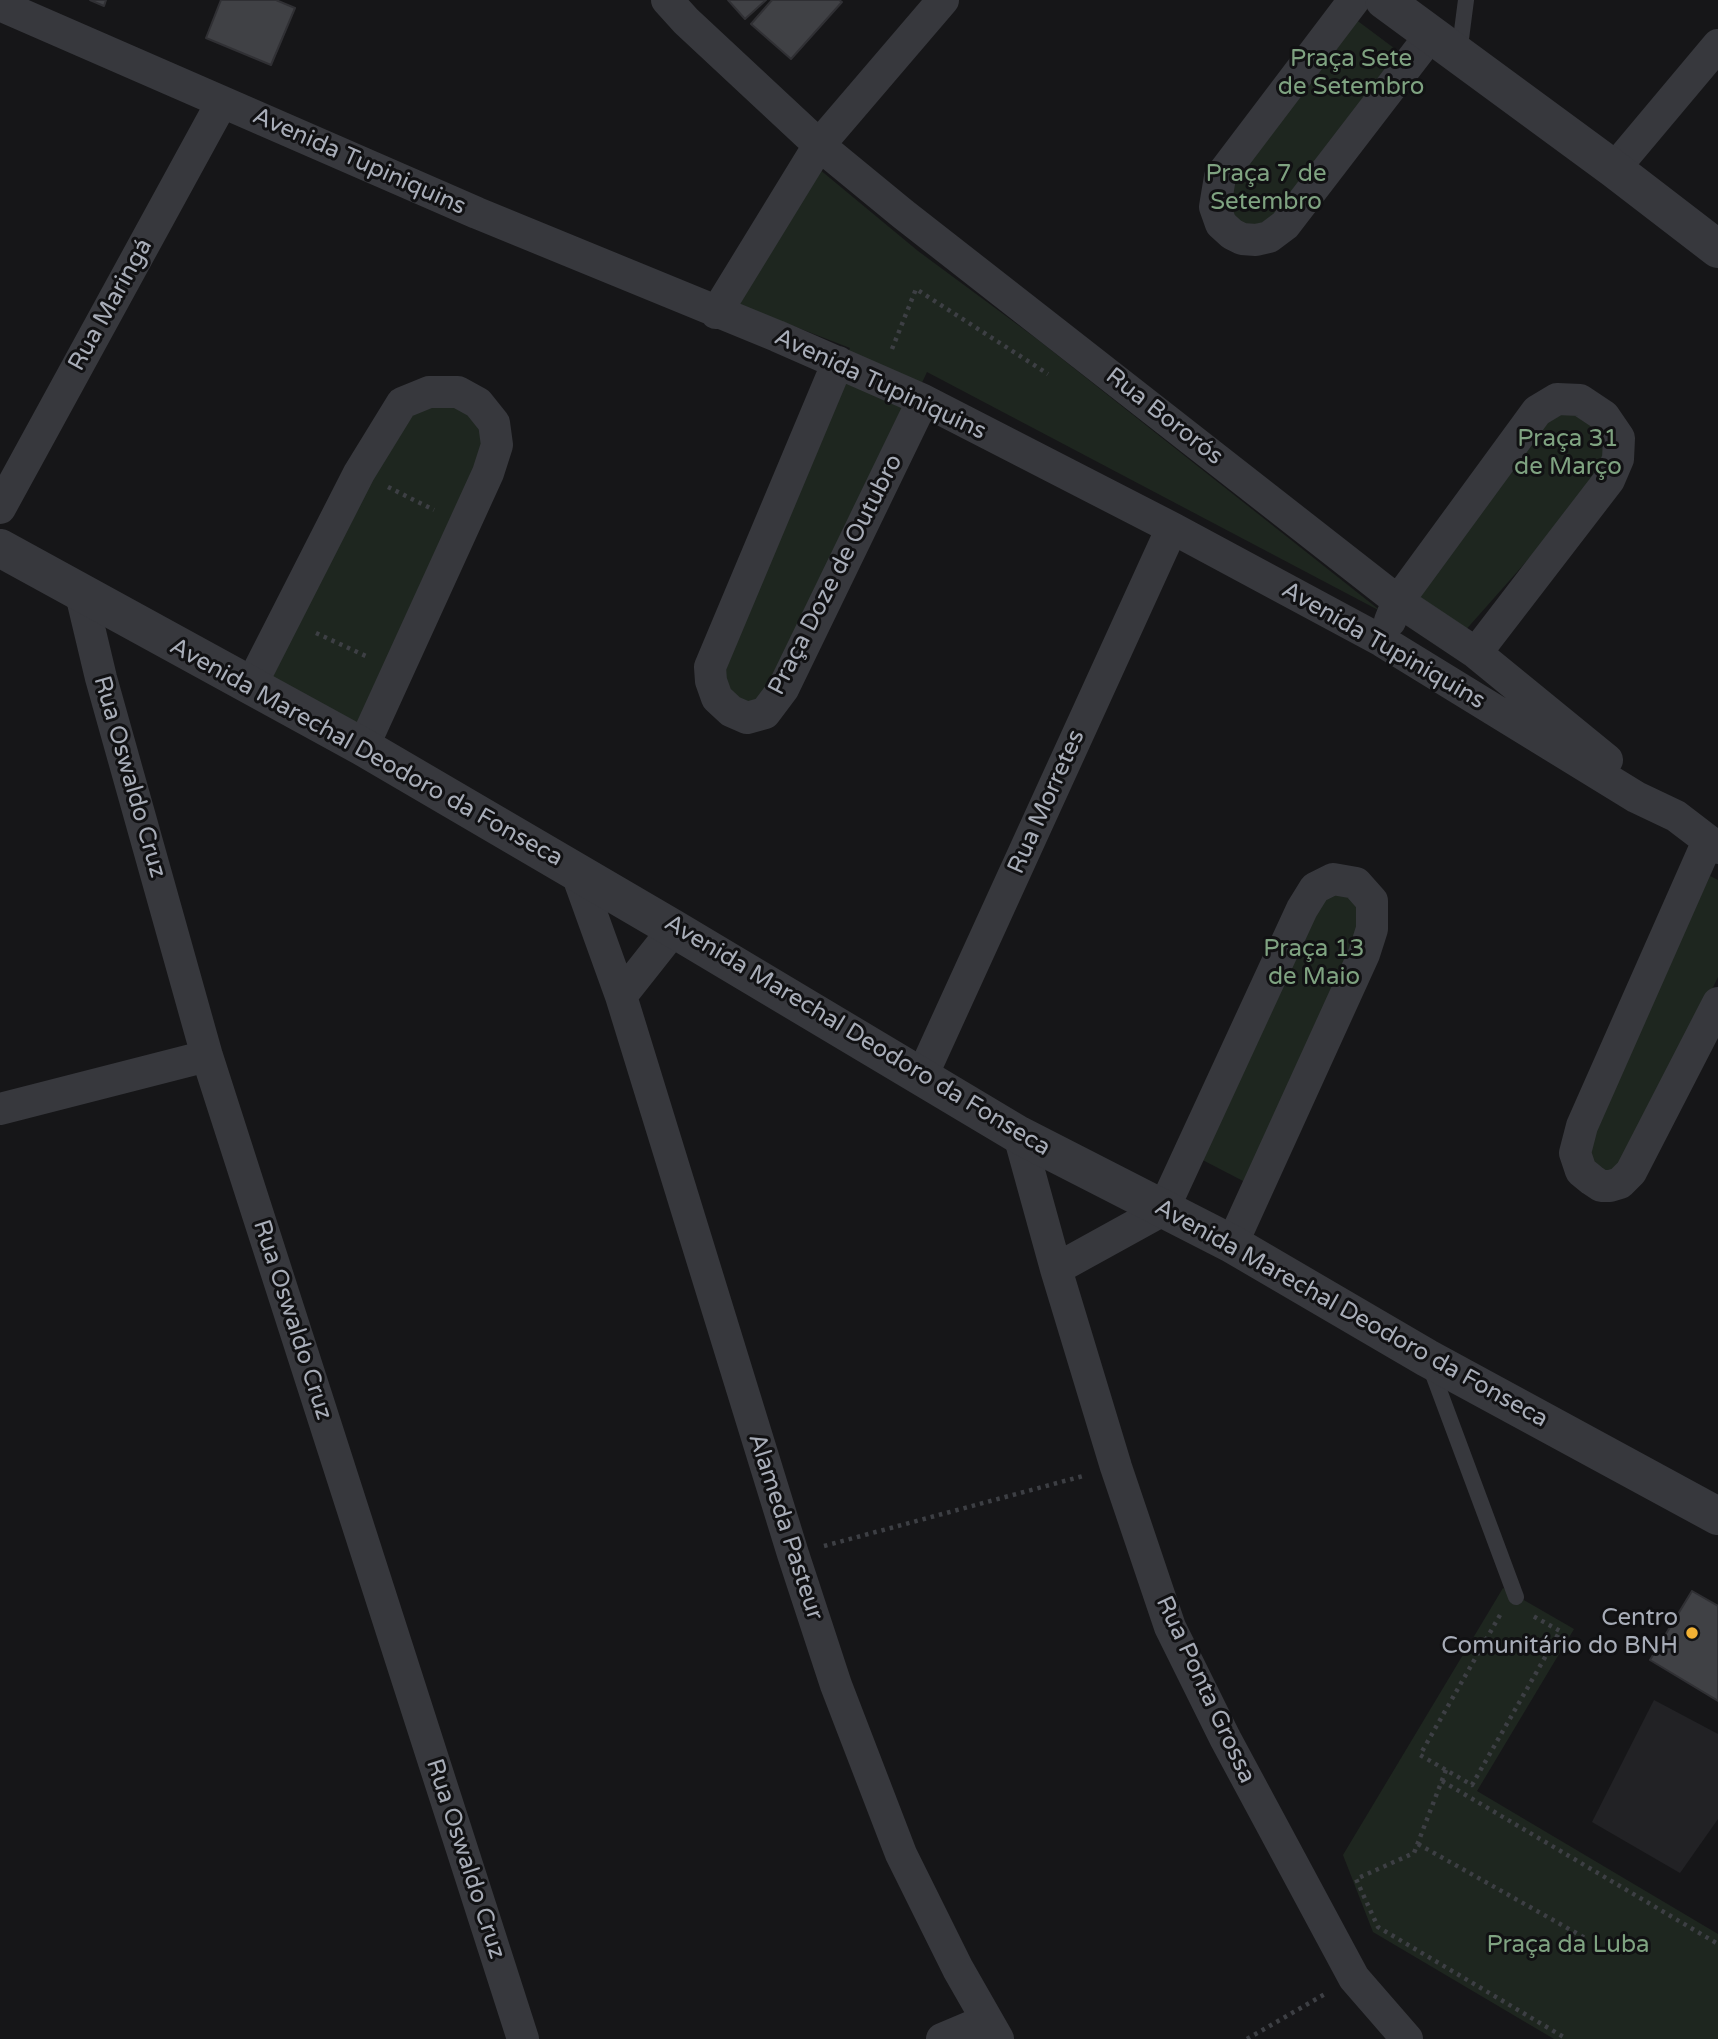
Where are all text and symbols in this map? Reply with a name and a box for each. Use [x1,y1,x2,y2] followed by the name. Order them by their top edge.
[1278,46,1424,102] park label: Praça Sete de Setembro
[248,102,470,222] street label: Avenida Tupiniquins
[1205,161,1327,217] park label: Praça 7 de Setembro
[63,234,159,376] street label: Rua Maringá
[770,323,990,447] street label: Avenida Tupiniquins
[1100,362,1228,472] street label: Rua Bororós
[1514,426,1622,482] park label: Praça 31 de Março
[763,450,909,700] street label: Praça Doze de Outubro
[1276,576,1490,716] street label: Avenida Tupiniquins
[164,633,568,873] street label: Avenida Marechal Deodoro da Fonseca
[86,673,172,881] street label: Rua Oswaldo Cruz
[1002,726,1092,878] street label: Rua Morretes
[659,909,1055,1163] street label: Avenida Marechal Deodoro da Fonseca
[1263,936,1365,992] park label: Praça 13 de Maio
[1149,1194,1553,1434] street label: Avenida Marechal Deodoro da Fonseca
[246,1216,338,1424] street label: Rua Oswaldo Cruz
[741,1430,829,1624] street label: Alameda Pasteur
[1149,1592,1261,1788] street label: Rua Ponta Grossa
[1441,1605,1678,1661] place label: Centro Comunitário do BNH
[1684,1625,1700,1641] marker: Centro Comunitário do BNH
[419,1755,511,1963] street label: Rua Oswaldo Cruz
[1486,1932,1650,1960] park label: Praça da Luba

